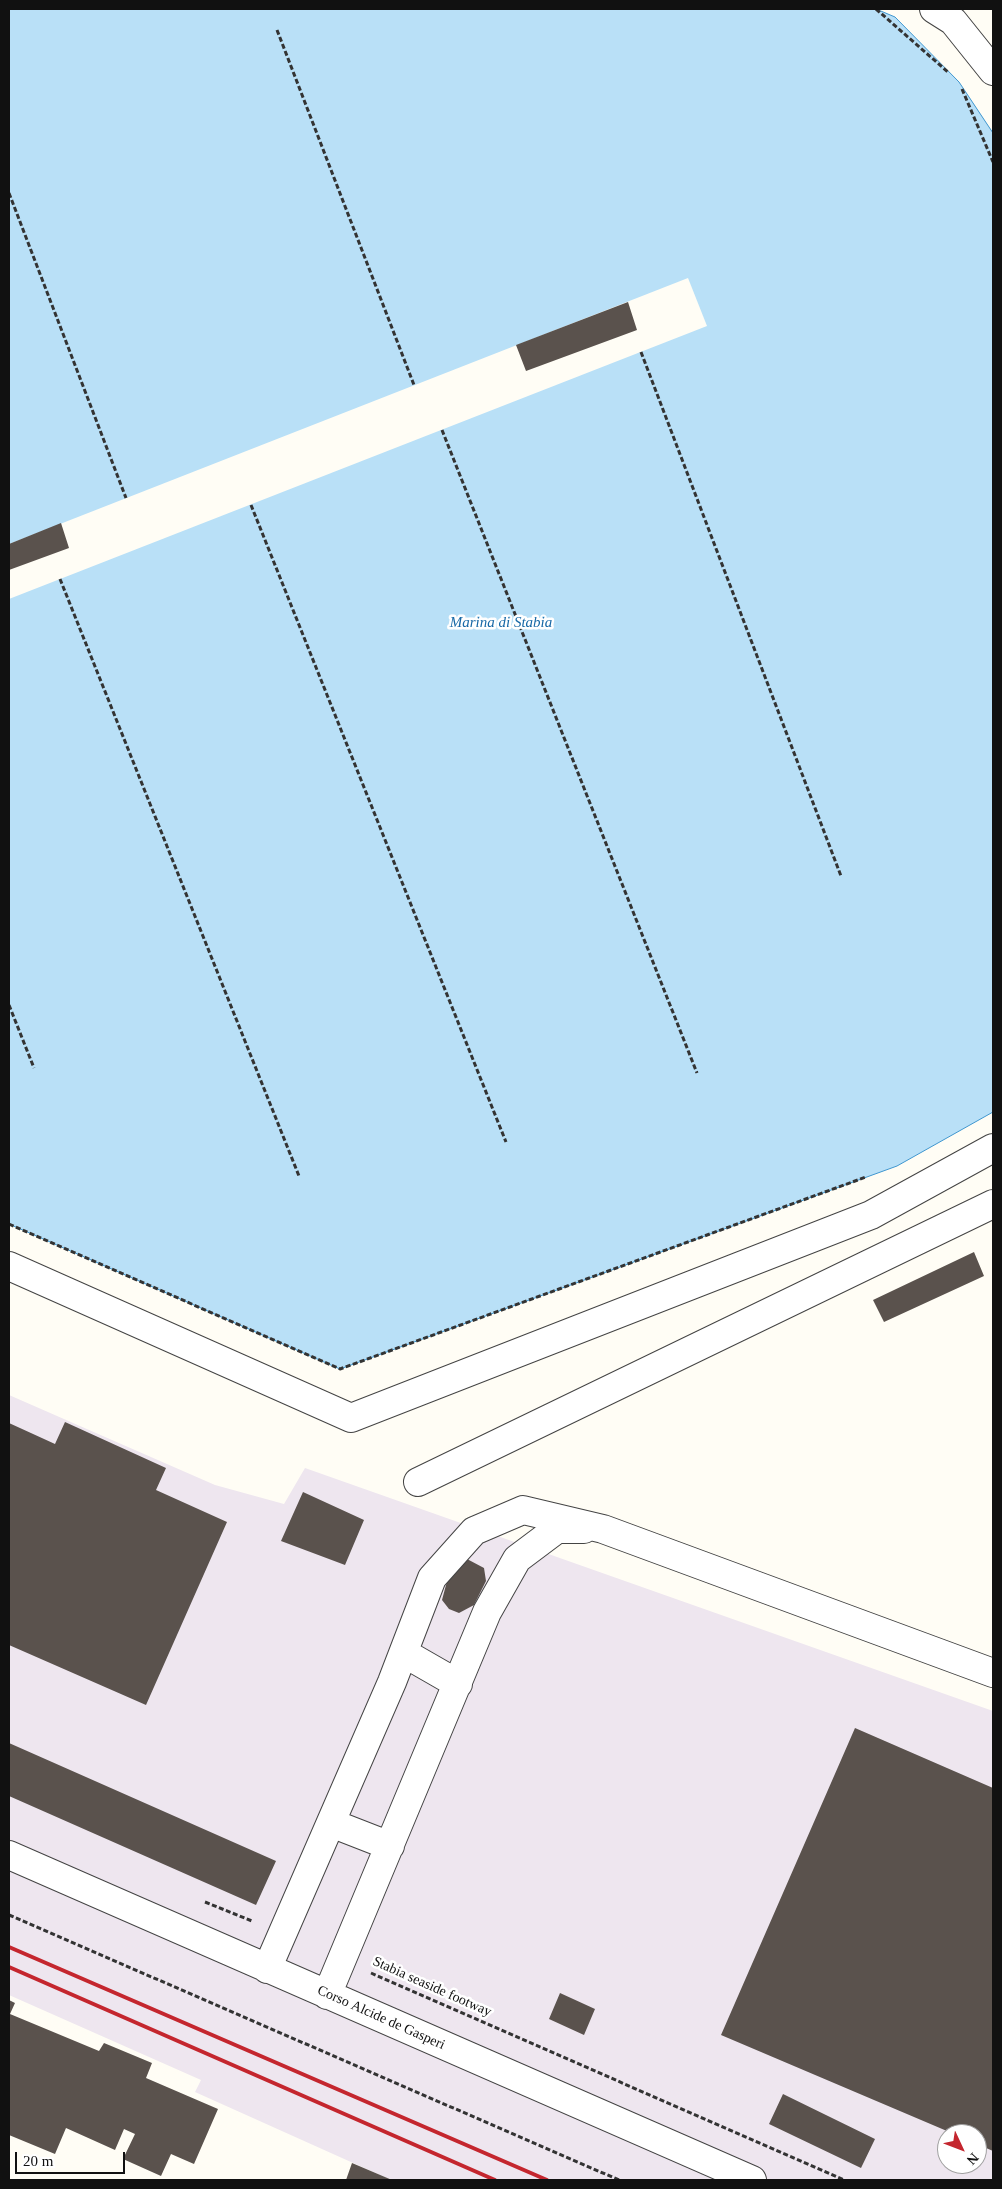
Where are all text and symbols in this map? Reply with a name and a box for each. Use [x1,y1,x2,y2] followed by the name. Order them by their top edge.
[450,614,552,632] water label: Marina di Stabia
[370,1953,494,2021] street label: Stabia seaside footway
[315,1982,447,2054] street label: Corso Alcide de Gasperi
[937,2124,987,2174] north arrow
[18,2142,128,2174] scale bar
[964,2150,982,2168] text: N
[23,2153,53,2169] text: 20 m

